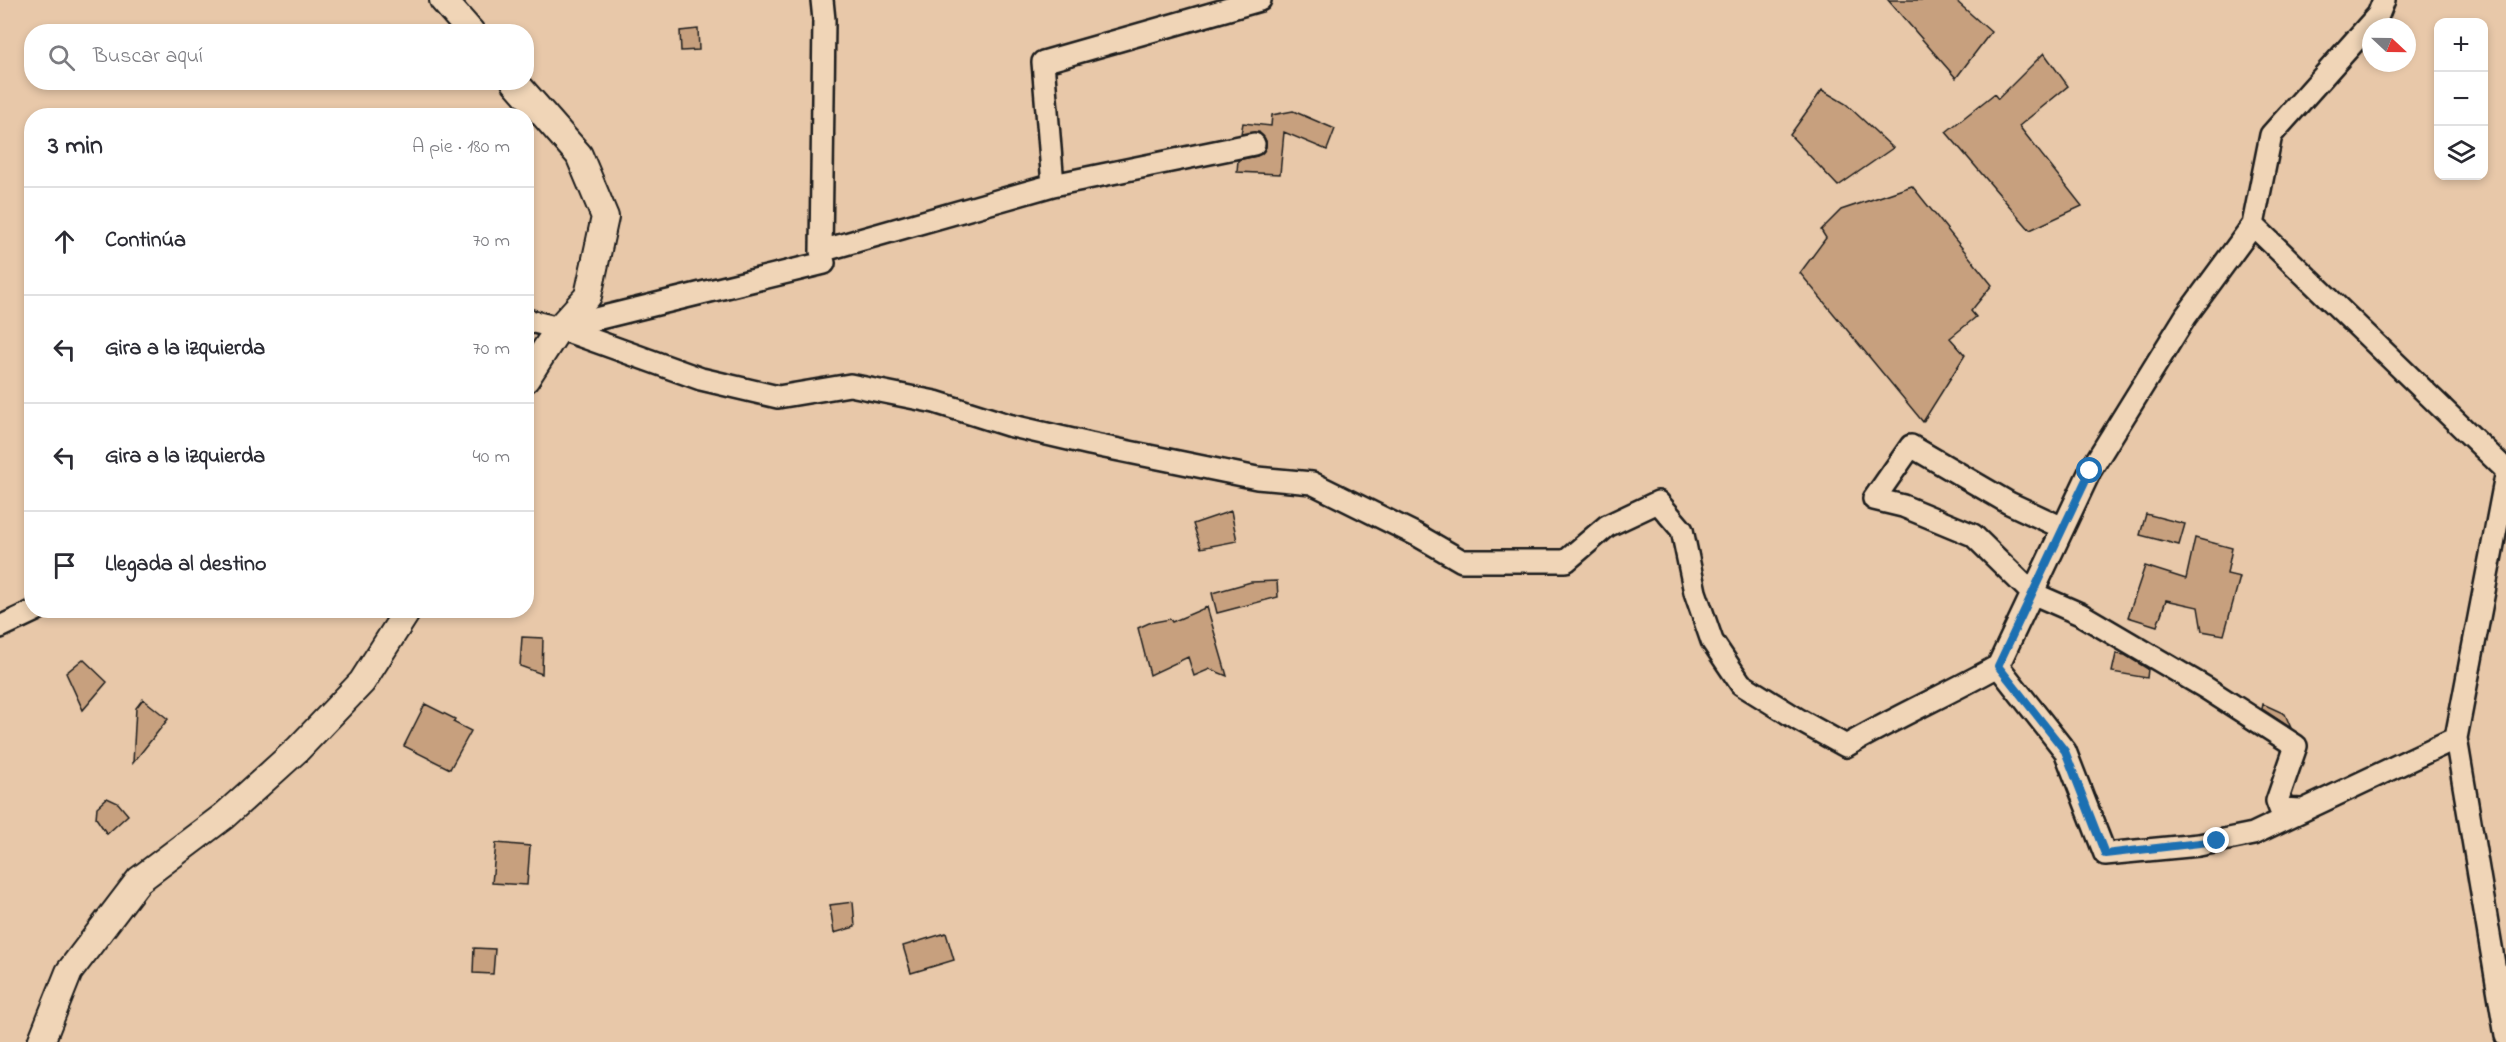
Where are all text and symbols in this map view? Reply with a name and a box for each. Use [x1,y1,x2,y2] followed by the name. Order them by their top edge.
[2362,18,2416,72] north arrow
[2434,18,2488,180] map controls
[2434,18,2488,72] button: +
[24,24,534,90] search box
[45,41,78,74] icon: search
[93,41,203,73] text: Buscar aquí
[2434,72,2488,126] button: −
[2434,126,2488,180] button: layers
[48,128,103,166] text: 3 min
[412,133,510,162] text: A pie · 180 m
[48,225,81,258] icon: ahead
[105,225,186,257] text: Continúa
[473,227,510,256] text: 70 m
[48,333,81,366] icon: left
[105,333,265,365] text: Gira a la izquierda
[473,335,510,364] text: 70 m
[48,441,81,474] icon: left
[105,441,265,473] text: Gira a la izquierda
[473,443,510,472] text: 40 m
[2076,457,2102,483] route start
[48,549,81,582] icon: arrive
[105,549,266,581] text: Llegada al destino
[2203,827,2229,853] route end

